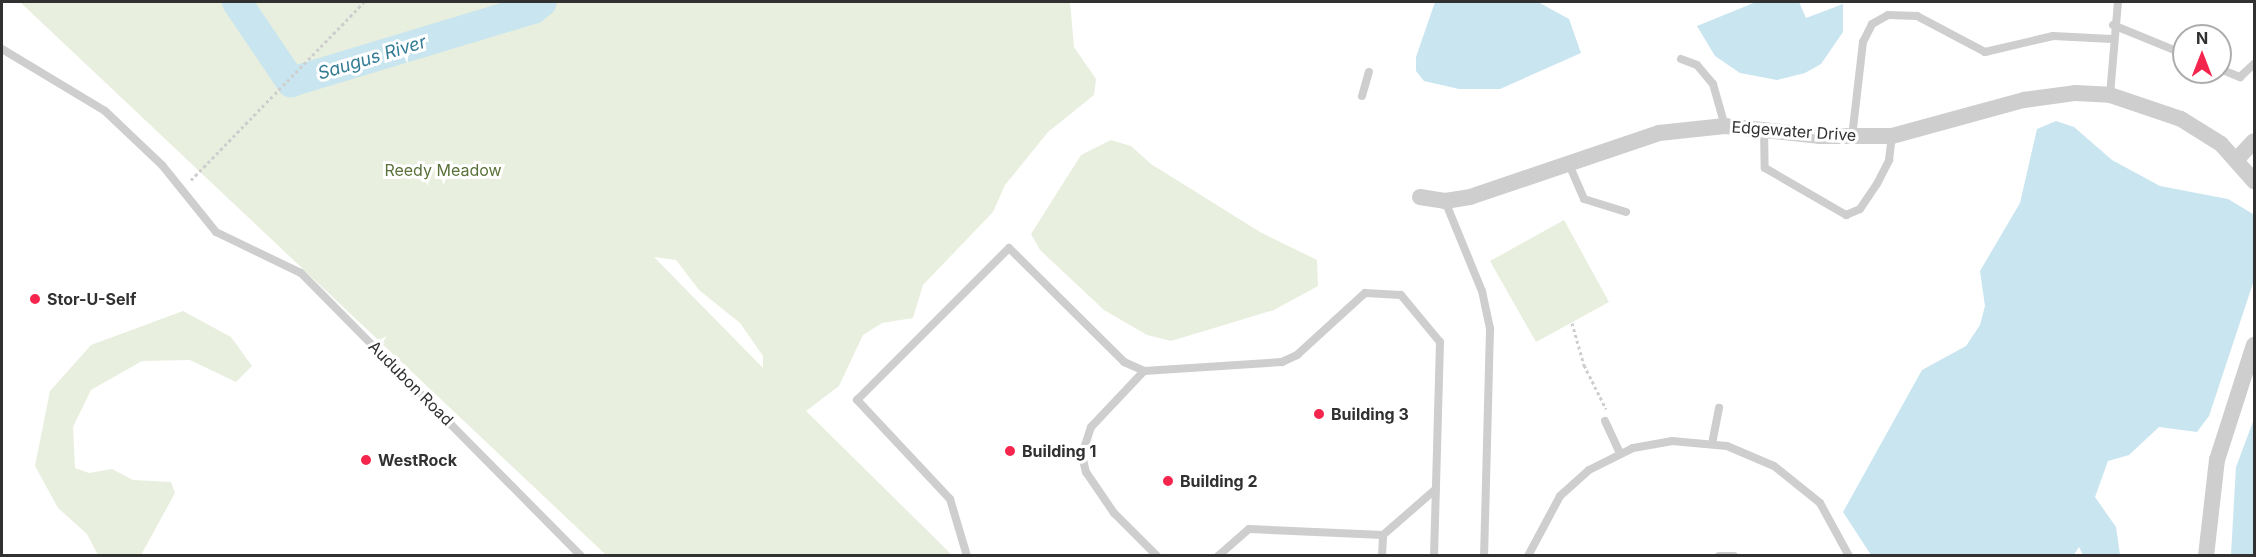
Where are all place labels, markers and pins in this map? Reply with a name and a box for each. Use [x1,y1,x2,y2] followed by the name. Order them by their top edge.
[47,289,136,309] place label: Stor-U-Self
[28,292,42,306] marker: Stor-U-Self
[1331,404,1409,424] place label: Building 3
[1312,407,1326,421] marker: Building 3
[1022,441,1096,461] place label: Building 1
[1003,444,1017,458] marker: Building 1
[378,450,457,470] place label: WestRock
[359,453,373,467] marker: WestRock
[1180,471,1258,491] place label: Building 2
[1161,474,1175,488] marker: Building 2

